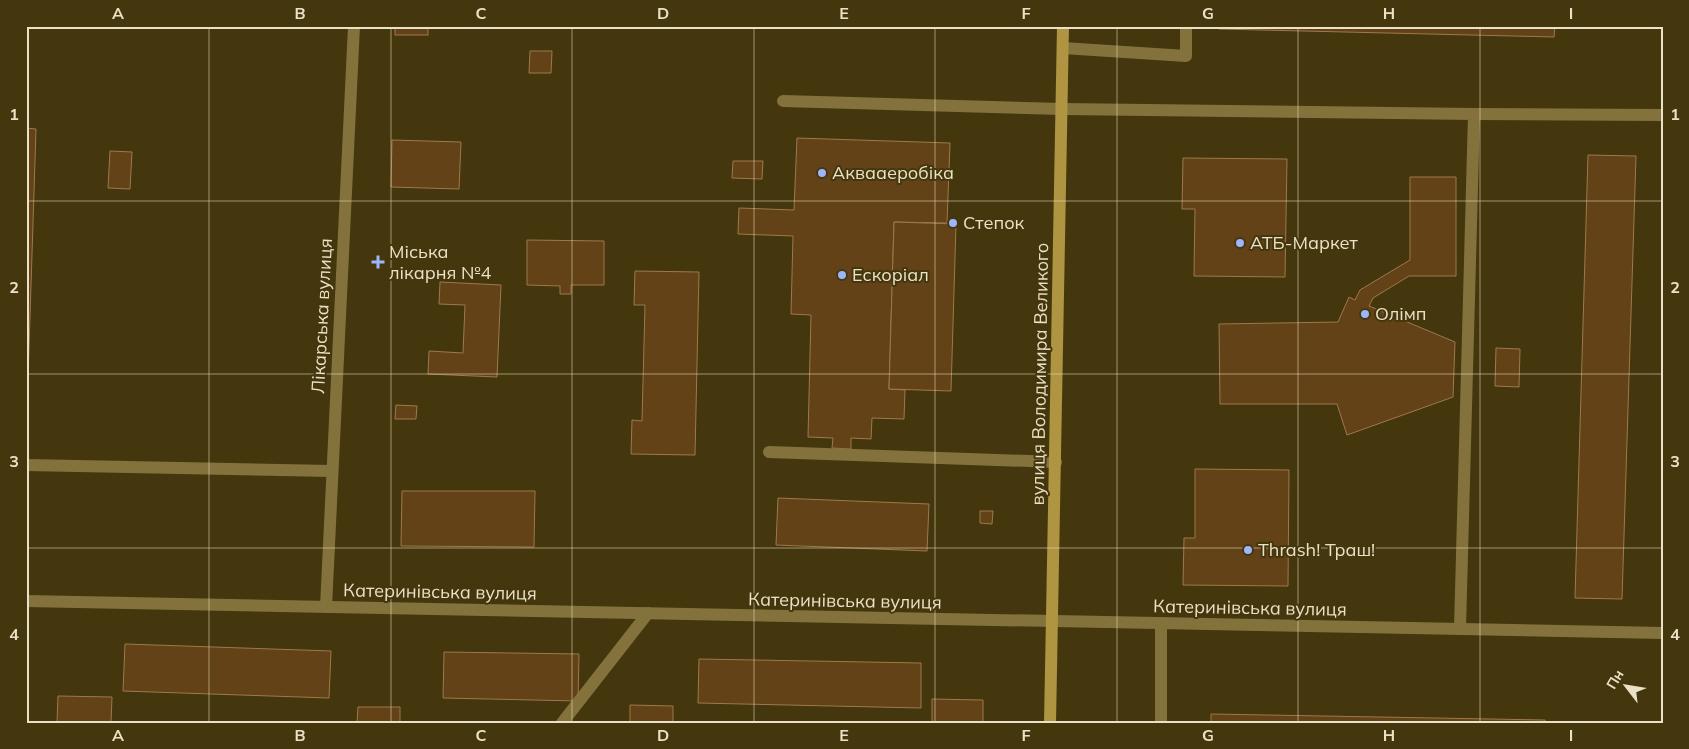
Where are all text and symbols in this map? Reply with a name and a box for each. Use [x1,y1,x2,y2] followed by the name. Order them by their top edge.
[112,3,124,23] text: A
[294,3,306,23] text: B
[476,3,487,23] text: C
[657,3,669,23] text: D
[839,3,849,23] text: E
[1021,3,1031,23] text: F
[1202,3,1214,23] text: G
[1383,3,1395,23] text: H
[1569,3,1573,23] text: I
[9,104,19,124] text: 1
[1670,104,1680,124] text: 1
[832,161,954,184] place label: Аквааеробіка
[816,167,828,179] marker: Аквааеробіка
[963,211,1025,234] place label: Степок
[947,217,959,229] marker: Степок
[1250,231,1359,254] place label: АТБ-Маркет
[1234,237,1246,249] marker: АТБ-Маркет
[306,238,337,394] street label: Лікарська вулиця
[389,240,492,284] place label: Міська лікарня №4
[1026,242,1053,506] street label: вулиця Володимира Великого
[371,255,385,269] marker: Міська лікарня №4
[852,263,929,286] place label: Ескоріал
[836,269,848,281] marker: Ескоріал
[9,277,19,297] text: 2
[1670,277,1680,297] text: 2
[1375,302,1427,325] place label: Олімп
[1359,308,1371,320] marker: Олімп
[9,451,19,471] text: 3
[1670,451,1680,471] text: 3
[1258,538,1375,561] place label: Thrash! Траш!
[1242,544,1254,556] marker: Thrash! Траш!
[343,578,537,605] street label: Катеринівська вулиця
[748,587,942,614] street label: Катеринівська вулиця
[1153,594,1347,621] street label: Катеринівська вулиця
[9,624,19,644] text: 4
[1670,624,1680,644] text: 4
[1602,662,1652,712] north arrow
[1602,666,1628,692] text: Пн
[112,725,124,745] text: A
[294,725,306,745] text: B
[476,725,487,745] text: C
[657,725,669,745] text: D
[839,725,849,745] text: E
[1021,725,1031,745] text: F
[1202,725,1214,745] text: G
[1383,725,1395,745] text: H
[1569,725,1573,745] text: I

